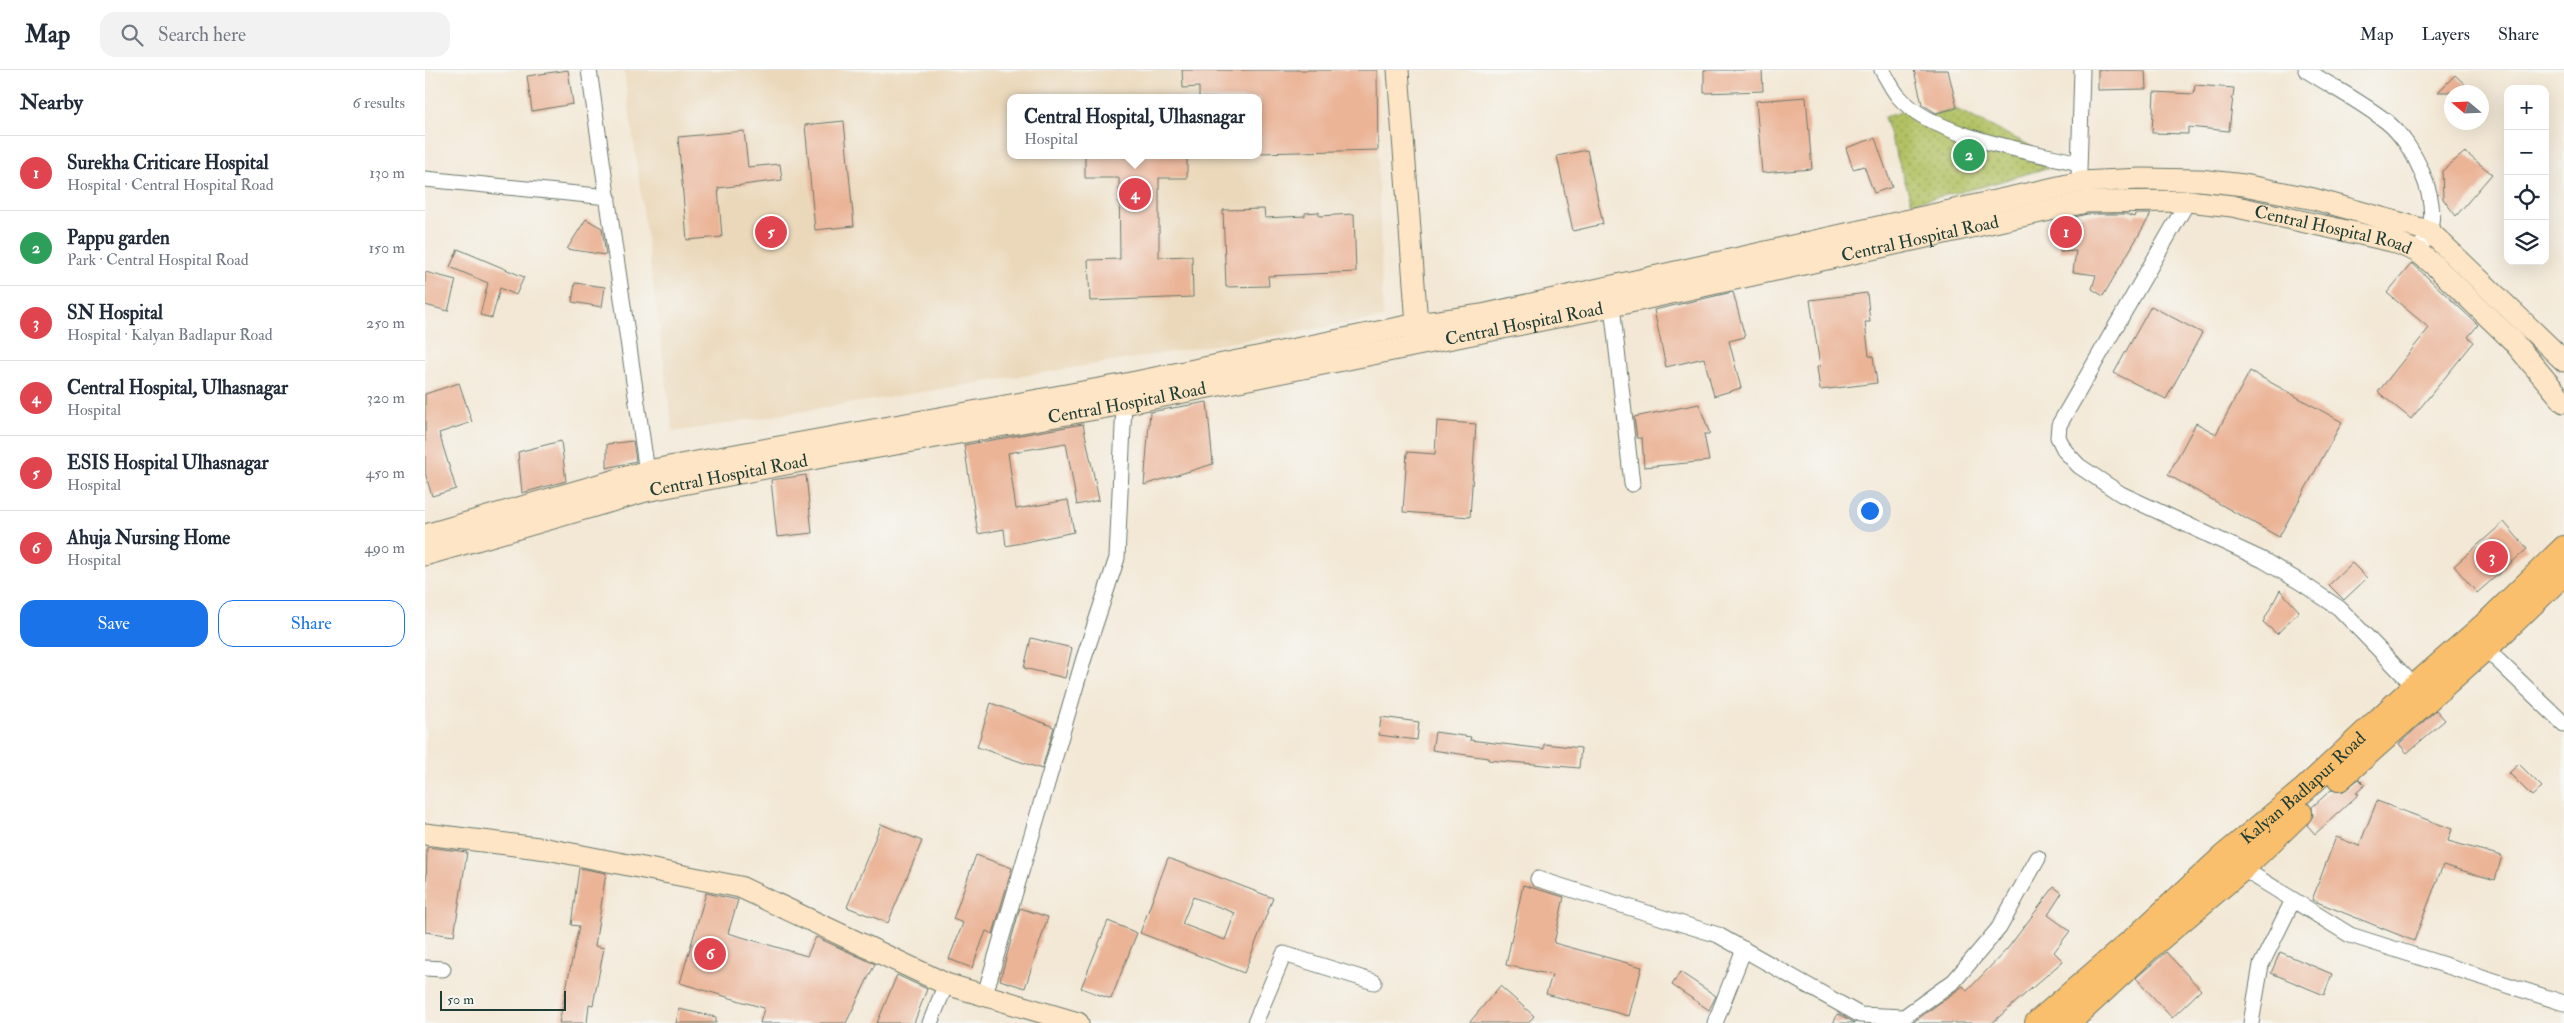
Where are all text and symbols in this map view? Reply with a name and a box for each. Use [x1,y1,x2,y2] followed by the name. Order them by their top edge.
[100,12,450,57] search box
[25,19,70,50] text: Map
[118,21,146,49] icon: search
[158,23,246,47] text: Search here
[2360,23,2394,46] text: Map
[2422,23,2470,46] text: Layers
[2498,23,2539,46] text: Share
[2444,85,2489,130] north arrow
[2504,85,2549,265] map controls
[2504,85,2549,130] button: +
[20,89,83,116] text: Nearby
[353,93,405,113] text: 6 results
[1007,94,1262,159] popup
[1024,105,1245,129] text: Central Hospital, Ulhasnagar
[1024,129,1078,149] text: Hospital
[2504,130,2549,175] button: −
[1953,136,1985,174] pin: 2
[67,151,269,175] text: Surekha Criticare Hospital
[33,163,39,183] text: 1
[369,163,405,183] text: 130 m
[67,175,274,195] text: Hospital · Central Hospital Road
[1119,175,1151,213] pin: 4
[2504,175,2549,220] button: locate
[2252,200,2415,260] street label: Central Hospital Road
[1839,210,2001,267] street label: Central Hospital Road
[755,213,787,251] pin: 5
[2050,213,2082,251] pin: 1
[2504,220,2549,265] button: layers
[67,226,170,250] text: Pappu garden
[32,238,40,258] text: 2
[368,238,405,258] text: 150 m
[67,250,249,270] text: Park · Central Hospital Road
[1443,297,1605,351] street label: Central Hospital Road
[67,301,163,325] text: SN Hospital
[33,313,39,333] text: 3
[366,313,405,333] text: 250 m
[67,325,273,345] text: Hospital · Kalyan Badlapur Road
[67,376,288,400] text: Central Hospital, Ulhasnagar
[1046,376,1208,429] street label: Central Hospital Road
[32,388,40,408] text: 4
[367,388,405,408] text: 320 m
[67,400,121,420] text: Hospital
[647,449,810,502] street label: Central Hospital Road
[67,451,269,475] text: ESIS Hospital Ulhasnagar
[32,463,40,483] text: 5
[366,463,405,483] text: 450 m
[67,475,121,495] text: Hospital
[1857,498,1883,524] your location
[67,526,230,550] text: Ahuja Nursing Home
[32,538,40,558] text: 6
[364,538,405,558] text: 490 m
[2476,538,2508,576] pin: 3
[67,550,121,570] text: Hospital
[20,600,208,647] button: Save
[218,600,405,647] button: Share
[2236,727,2371,849] street label: Kalyan Badlapur Road
[694,935,726,973] pin: 6
[440,988,566,1011] scale bar
[447,991,474,1008] text: 50 m

